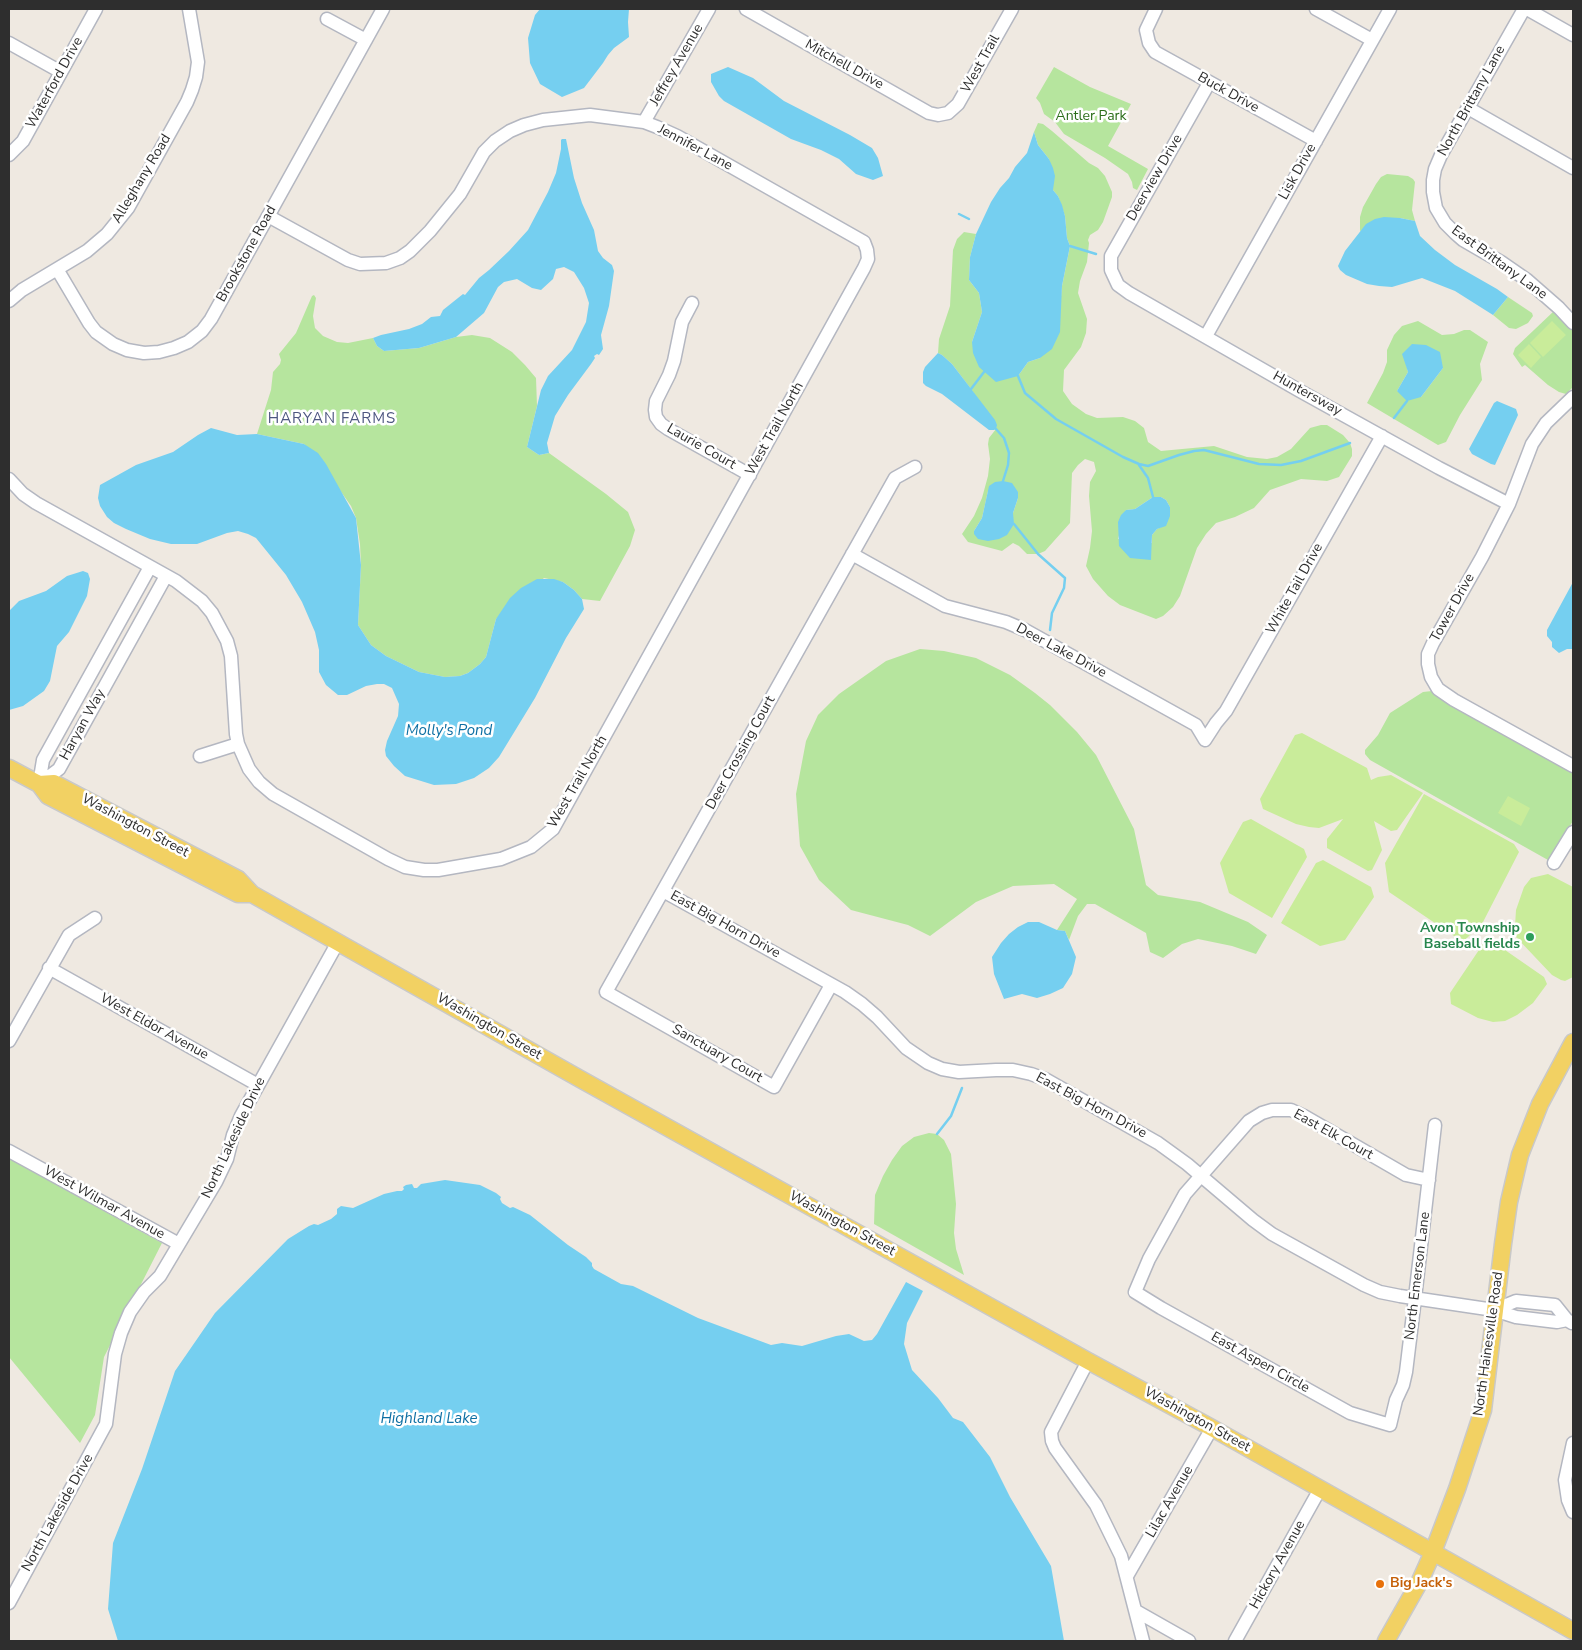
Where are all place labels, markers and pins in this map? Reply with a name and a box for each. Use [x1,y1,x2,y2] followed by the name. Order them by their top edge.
[1420,921,1520,954] place label: Avon Township Baseball fields
[1524,931,1536,943] marker: Avon Township Baseball fields
[1390,1576,1452,1592] place label: Big Jack's
[1374,1578,1386,1590] marker: Big Jack's

